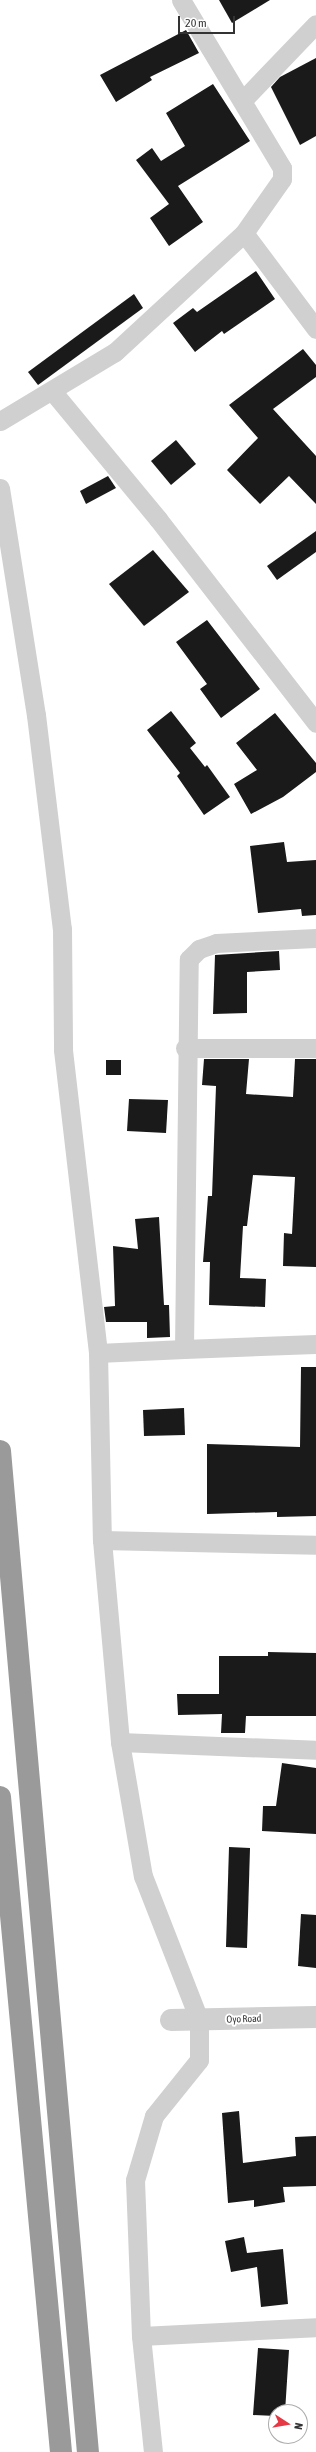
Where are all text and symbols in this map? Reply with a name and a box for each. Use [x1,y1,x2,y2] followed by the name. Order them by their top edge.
[180,8,237,34] scale bar
[185,16,207,30] text: 20 m
[226,2012,262,2026] street label: Oyo Road
[268,2404,308,2444] north arrow
[292,2422,305,2431] text: N

